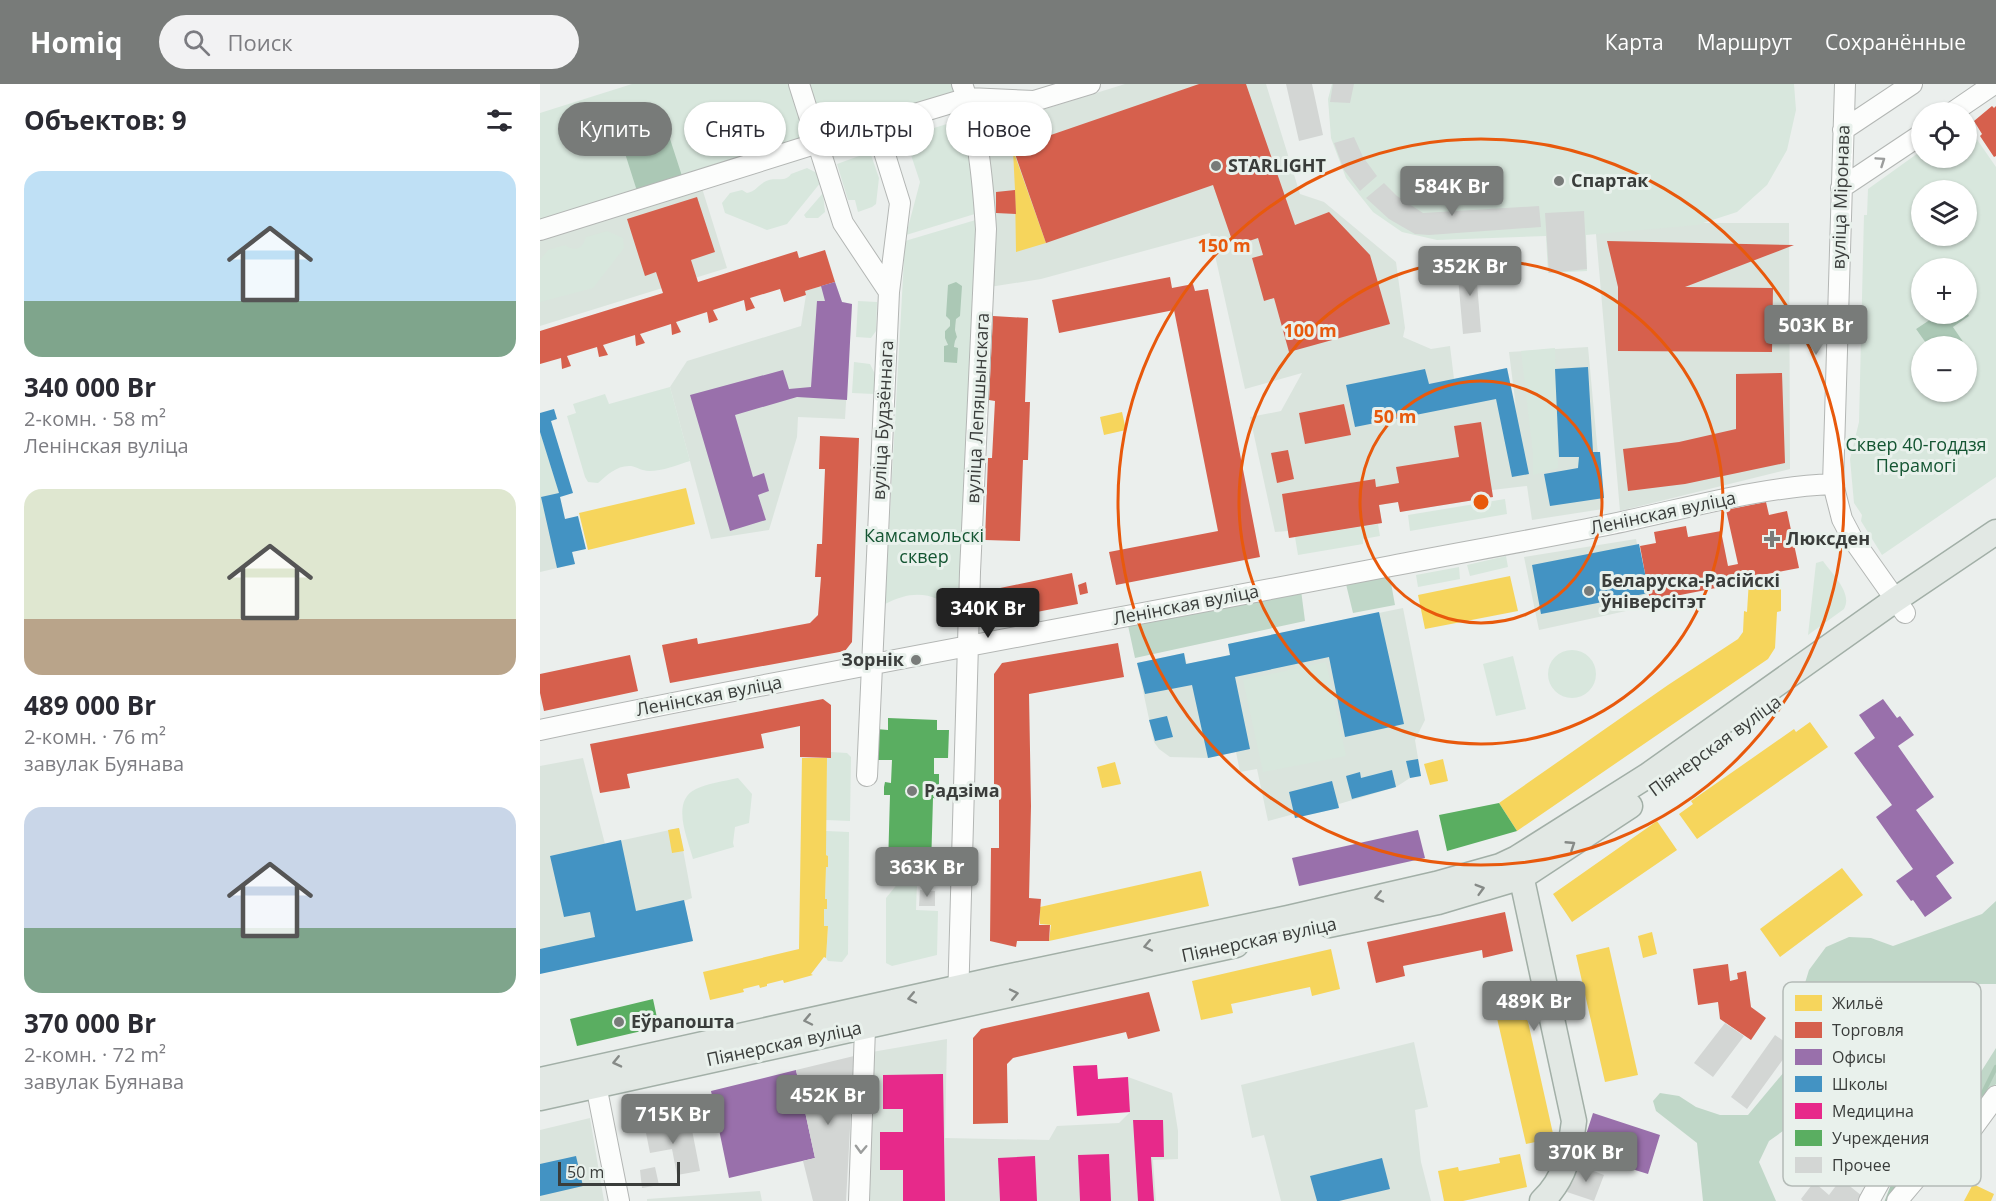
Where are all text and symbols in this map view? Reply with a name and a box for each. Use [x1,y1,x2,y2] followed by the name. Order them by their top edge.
[159,15,579,69] search box
[30,23,123,61] text: Homiq
[180,26,213,59] icon: search
[228,27,293,57] text: Поиск
[1605,28,1664,56] text: Карта
[1697,28,1792,56] text: Маршрут
[1825,28,1966,56] text: Сохранённые
[24,102,187,138] text: Объектов: 9
[558,102,672,156] chip: Купить
[684,102,786,156] chip: Снять
[798,102,934,156] chip: Фильтры
[946,102,1052,156] chip: Новое
[1911,102,1977,402] map controls
[1911,102,1977,168] button: locate
[483,104,516,137] icon: filters
[1825,124,1855,270] street label: вуліца Міронава
[1228,153,1327,177] place label: STARLIGHT
[1875,157,1886,168] one-way arrow
[1209,159,1223,173] marker: STARLIGHT
[1397,166,1507,217] pin: 584K Br
[1571,168,1649,192] place label: Спартак
[1414,172,1490,199] text: 584K Br
[1552,174,1566,188] marker: Спартак
[1911,180,1977,246] button: layers
[216,210,324,318] icon: home
[1197,233,1251,257] text: 150 m
[1415,246,1525,297] pin: 352K Br
[1432,252,1508,279] text: 352K Br
[1911,258,1977,324] button: +
[1761,305,1871,356] pin: 503K Br
[1778,311,1854,338] text: 503K Br
[960,312,994,504] street label: вуліца Лепяшынскага
[1283,318,1337,342] text: 100 m
[1911,336,1977,402] button: −
[866,339,898,500] street label: вуліца Будзённага
[24,369,156,405] text: 340 000 Br
[1374,404,1416,428] text: 50 m
[24,405,166,432] text: 2-комн. · 58 m²
[24,432,189,459] text: Ленінская вуліца
[1845,432,1987,477] park label: Сквер 40-годдзя Перамогі
[1588,485,1738,539] street label: Ленінская вуліца
[1471,492,1491,512] centre of rings
[864,523,984,568] park label: Камсамольскі сквер
[1786,526,1870,550] place label: Люксден
[216,528,324,636] icon: home
[1763,530,1781,548] marker: Люксден
[1601,568,1780,613] place label: Беларуска-Расійскі ўніверсітэт
[1111,578,1261,630] street label: Ленінская вуліца
[1582,584,1596,598] marker: Беларуска-Расійскі ўніверсітэт
[933,588,1043,639] pin: 340K Br
[950,594,1026,621] text: 340K Br
[841,647,905,671] place label: Зорнік
[909,653,923,667] marker: Зорнік
[634,669,784,721] street label: Ленінская вуліца
[24,687,156,723] text: 489 000 Br
[1643,689,1785,801] street label: Піянерская вуліца
[24,723,166,750] text: 2-комн. · 76 m²
[24,750,184,777] text: завулак Буянава
[924,778,1000,802] place label: Радзіма
[905,784,919,798] marker: Радзіма
[1565,840,1575,852] one-way arrow
[216,846,324,954] icon: home
[872,847,982,898] pin: 363K Br
[889,853,965,880] text: 363K Br
[1474,884,1485,896] one-way arrow
[1374,890,1384,903] one-way arrow
[1179,911,1339,967] street label: Піянерская вуліца
[1144,939,1154,952] one-way arrow
[1479,981,1589,1032] pin: 489K Br
[1783,982,1981,1186] legend
[1496,987,1572,1014] text: 489K Br
[1009,988,1019,1001] one-way arrow
[907,991,917,1004] one-way arrow
[1832,992,1883,1014] text: Жильё
[24,1005,156,1041] text: 370 000 Br
[631,1009,735,1033] place label: Еўрапошта
[803,1013,813,1026] one-way arrow
[612,1015,626,1029] marker: Еўрапошта
[704,1015,864,1071] street label: Піянерская вуліца
[1832,1019,1904,1041] text: Торговля
[24,1041,166,1068] text: 2-комн. · 72 m²
[1832,1046,1886,1068] text: Офисы
[612,1055,622,1068] one-way arrow
[24,1068,184,1095] text: завулак Буянава
[1832,1073,1888,1095] text: Школы
[773,1075,883,1126] pin: 452K Br
[790,1081,866,1108] text: 452K Br
[618,1094,728,1145] pin: 715K Br
[635,1100,711,1127] text: 715K Br
[1832,1100,1914,1122] text: Медицина
[1832,1127,1929,1149] text: Учреждения
[1531,1132,1641,1183] pin: 370K Br
[1548,1138,1624,1165] text: 370K Br
[854,1145,867,1154] one-way arrow
[1832,1154,1891,1176] text: Прочее
[558,1159,680,1186] scale bar
[567,1161,604,1183] text: 50 m

